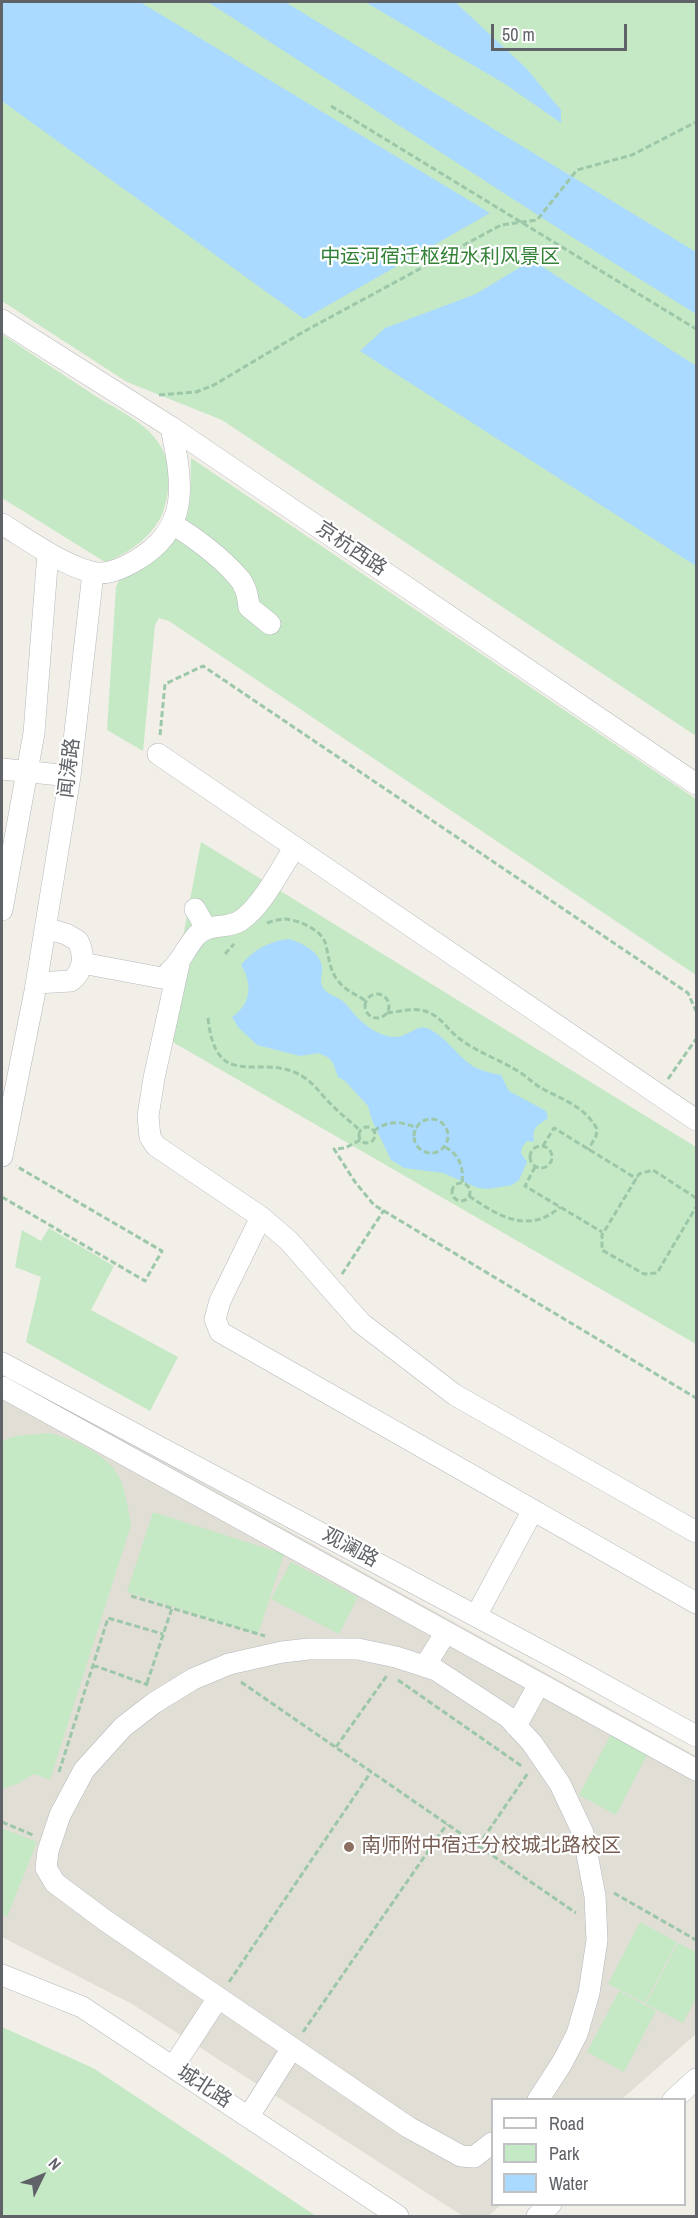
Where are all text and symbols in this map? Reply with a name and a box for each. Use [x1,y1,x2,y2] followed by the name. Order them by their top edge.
[494,12,630,50] scale bar
[502,22,535,47] text: 50 m
[320,246,560,270] park label: 中运河宿迁枢纽水利风景区
[311,517,391,581] street label: 京杭西路
[54,737,86,799] street label: 闻涛路
[318,1523,382,1573] street label: 观澜路
[361,1835,621,1859] place label: 南师附中宿迁分校城北路校区
[342,1840,356,1854] marker: 南师附中宿迁分校城北路校区
[172,2061,236,2113] street label: 城北路
[491,2098,686,2206] legend
[549,2111,584,2136] text: Road
[549,2141,579,2166] text: Park
[12,2146,72,2206] north arrow
[44,2153,66,2175] text: N
[549,2171,588,2196] text: Water

